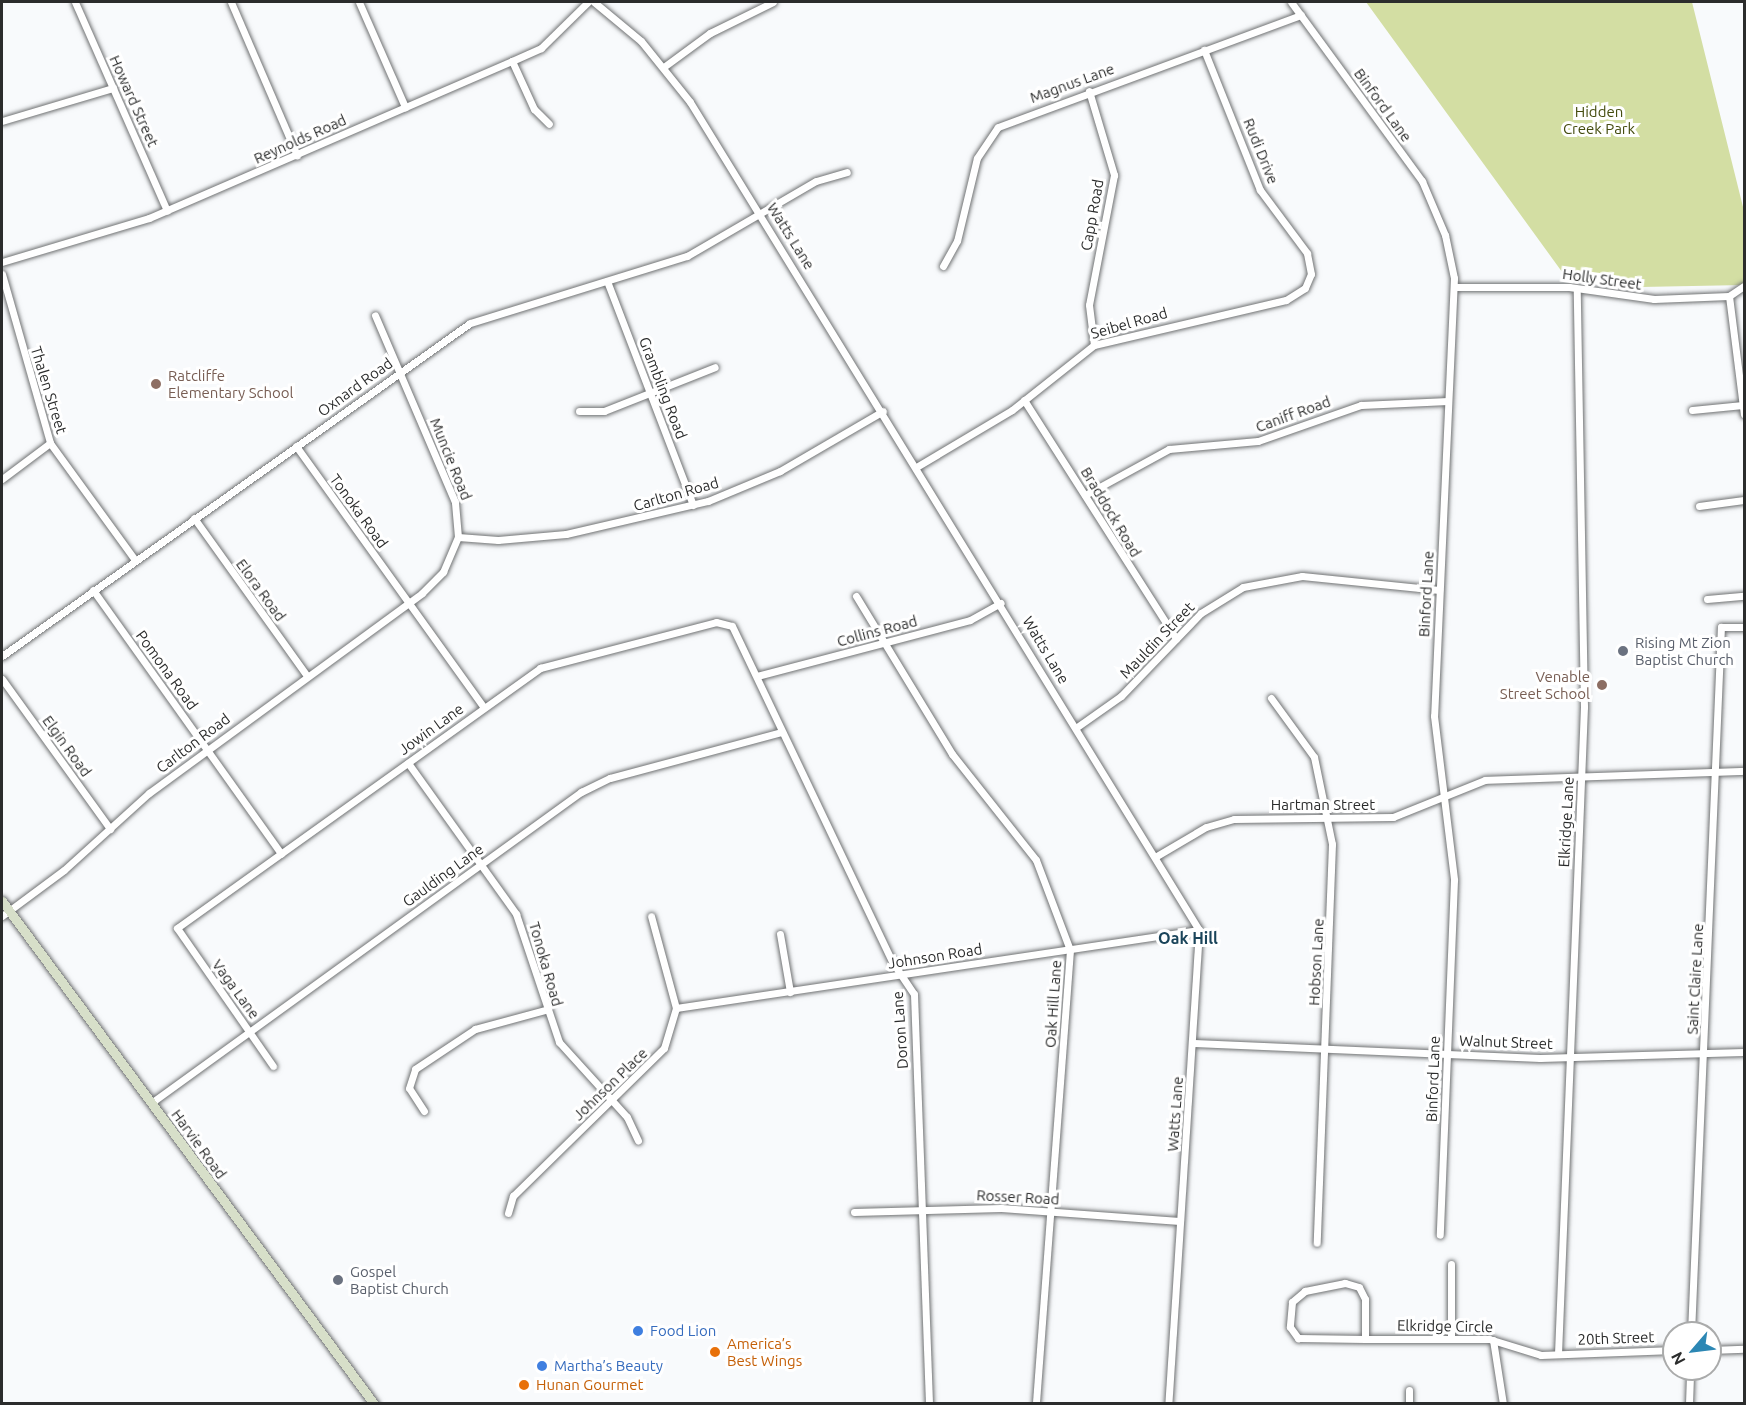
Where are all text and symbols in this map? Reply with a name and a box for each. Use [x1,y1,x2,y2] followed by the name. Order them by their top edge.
[106,52,162,150] street label: Howard Street
[1027,59,1117,107] street label: Magnus Lane
[1350,65,1416,145] street label: Binford Lane
[1563,102,1635,137] park label: Hidden Creek Park
[251,111,349,167] street label: Reynolds Road
[1240,116,1282,186] street label: Rudi Drive
[1077,178,1107,252] street label: Capp Road
[763,199,819,273] street label: Watts Lane
[1561,265,1643,293] street label: Holly Street
[1089,303,1169,343] street label: Seibel Road
[635,334,691,442] street label: Grambling Road
[27,344,71,436] street label: Thalen Street
[314,354,396,420] street label: Oxnard Road
[168,366,294,401] place label: Ratcliffe Elementary School
[149,377,163,391] marker: Ratcliffe Elementary School
[1253,392,1333,436] street label: Caniff Road
[426,415,476,503] street label: Muncie Road
[1077,464,1145,560] street label: Braddock Road
[326,471,392,551] street label: Tonoka Road
[631,473,721,515] street label: Carlton Road
[1415,550,1437,638] street label: Binford Lane
[232,555,290,625] street label: Elora Road
[1116,598,1198,682] street label: Mauldin Street
[835,612,919,650] street label: Collins Road
[1019,613,1073,687] street label: Watts Lane
[132,627,202,713] street label: Pomona Road
[1635,633,1734,668] place label: Rising Mt Zion Baptist Church
[1616,644,1630,658] marker: Rising Mt Zion Baptist Church
[1500,667,1590,702] place label: Venable Street School
[1595,678,1609,692] marker: Venable Street School
[395,699,467,759] street label: Jowin Lane
[153,709,233,777] street label: Carlton Road
[39,712,95,780] street label: Elgin Road
[1555,776,1577,868] street label: Elkridge Lane
[1271,796,1375,814] street label: Hartman Street
[399,840,487,910] street label: Gaulding Lane
[1305,918,1327,1006] street label: Hobson Lane
[525,920,567,1008] street label: Tonoka Road
[1683,923,1707,1035] street label: Saint Claire Lane
[1158,928,1218,948] district label: Oak Hill
[887,940,983,972] street label: Johnson Road
[208,956,264,1022] street label: Vaga Lane
[1041,959,1065,1049] street label: Oak Hill Lane
[888,990,912,1070] street label: Doron Lane
[1459,1031,1553,1053] street label: Walnut Street
[1422,1036,1444,1122] street label: Binford Lane
[569,1044,651,1124] street label: Johnson Place
[1163,1076,1187,1152] street label: Watts Lane
[168,1106,230,1182] street label: Harvie Road
[976,1186,1060,1208] street label: Rosser Road
[350,1262,449,1297] place label: Gospel Baptist Church
[331,1273,345,1287] marker: Gospel Baptist Church
[1397,1316,1493,1336] street label: Elkridge Circle
[1662,1321,1722,1381] north arrow
[650,1322,716,1340] place label: Food Lion
[631,1324,645,1338] marker: Food Lion
[1577,1328,1655,1348] street label: 20th Street
[727,1334,802,1369] place label: America’s Best Wings
[708,1345,722,1359] marker: America’s Best Wings
[1667,1349,1689,1368] text: N
[554,1357,663,1375] place label: Martha’s Beauty
[535,1359,549,1373] marker: Martha’s Beauty
[536,1376,643,1394] place label: Hunan Gourmet
[517,1378,531,1392] marker: Hunan Gourmet

